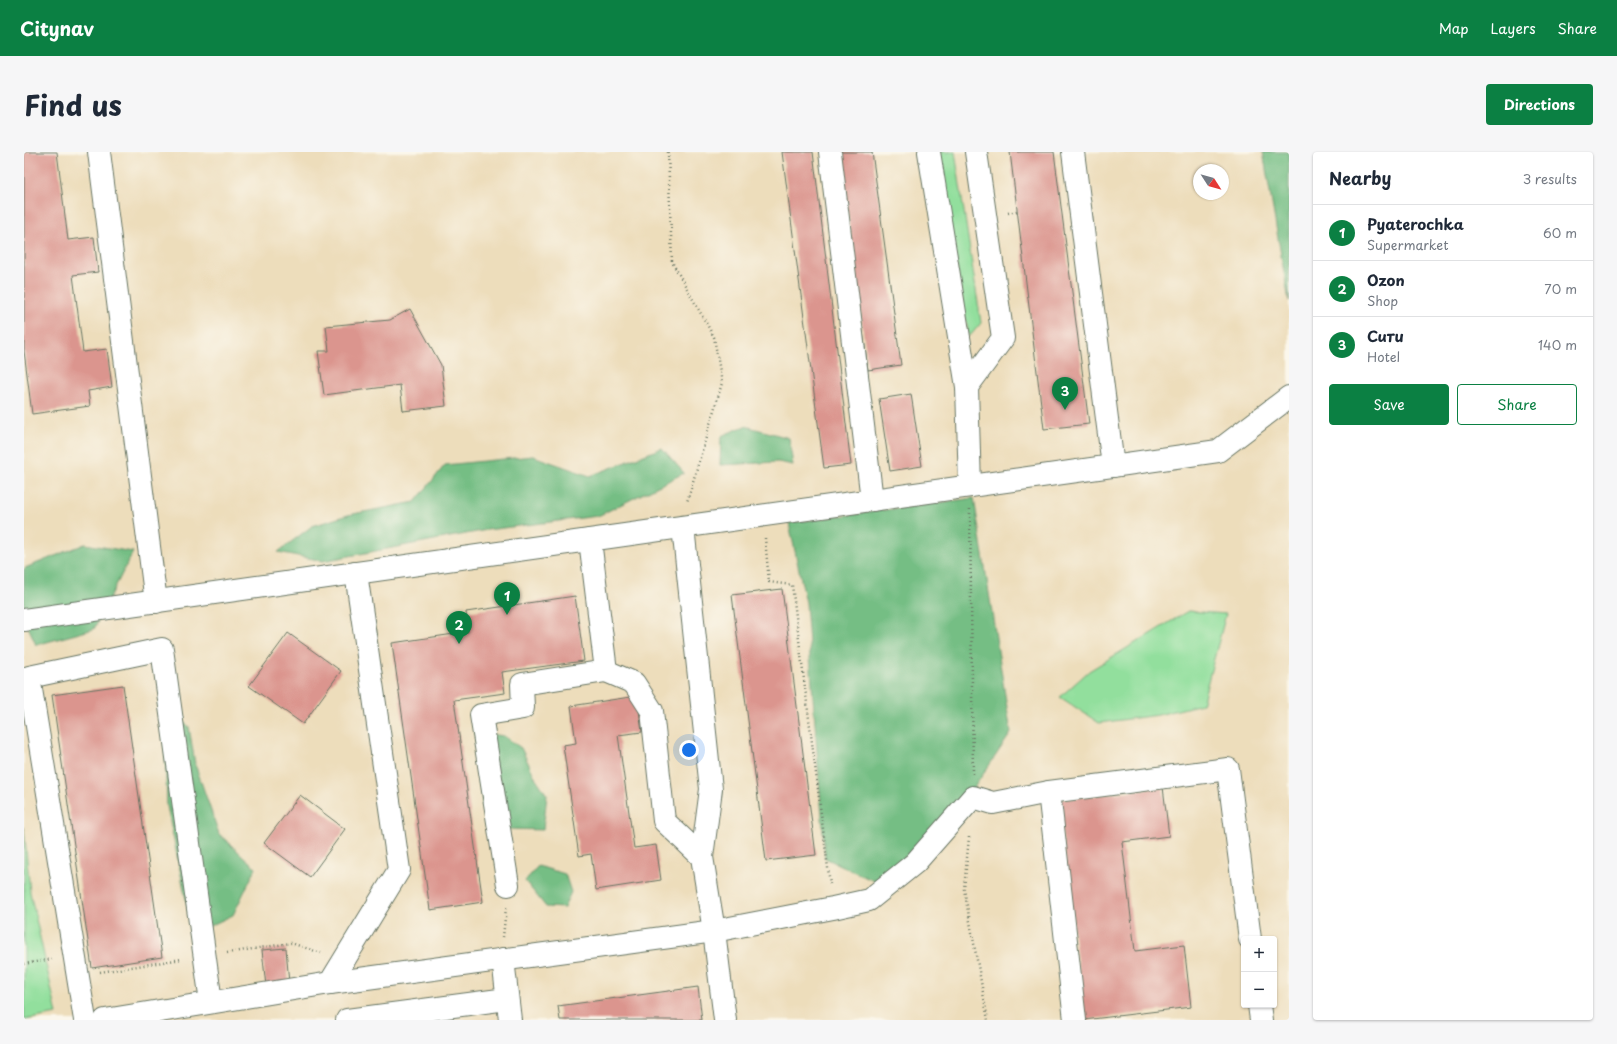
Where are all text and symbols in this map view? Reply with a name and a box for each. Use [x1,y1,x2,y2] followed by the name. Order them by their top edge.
[20,14,94,42] text: Citynav
[1439,18,1469,39] text: Map
[1491,18,1536,39] text: Layers
[1558,18,1597,39] text: Share
[24,83,122,126] text: Find us
[1486,84,1593,125] button: Directions
[1193,164,1229,200] north arrow
[1329,165,1391,191] text: Nearby
[1523,169,1577,188] text: 3 results
[1367,212,1464,235] text: Pyaterochka
[1339,223,1345,242] text: 1
[1543,223,1577,242] text: 60 m
[1367,235,1449,254] text: Supermarket
[1367,268,1405,291] text: Ozon
[1337,279,1347,298] text: 2
[1544,279,1577,298] text: 70 m
[1367,291,1398,310] text: Shop
[1367,324,1404,347] text: Сити
[1338,335,1346,354] text: 3
[1538,335,1577,354] text: 140 m
[1367,347,1400,366] text: Hotel
[1052,377,1078,410] pin: 3
[1329,384,1449,425] button: Save
[1457,384,1577,425] button: Share
[494,582,520,615] pin: 1
[446,611,472,644] pin: 2
[679,740,699,760] your location
[1241,936,1277,1008] map controls
[1241,936,1277,972] button: +
[1241,972,1277,1008] button: −

